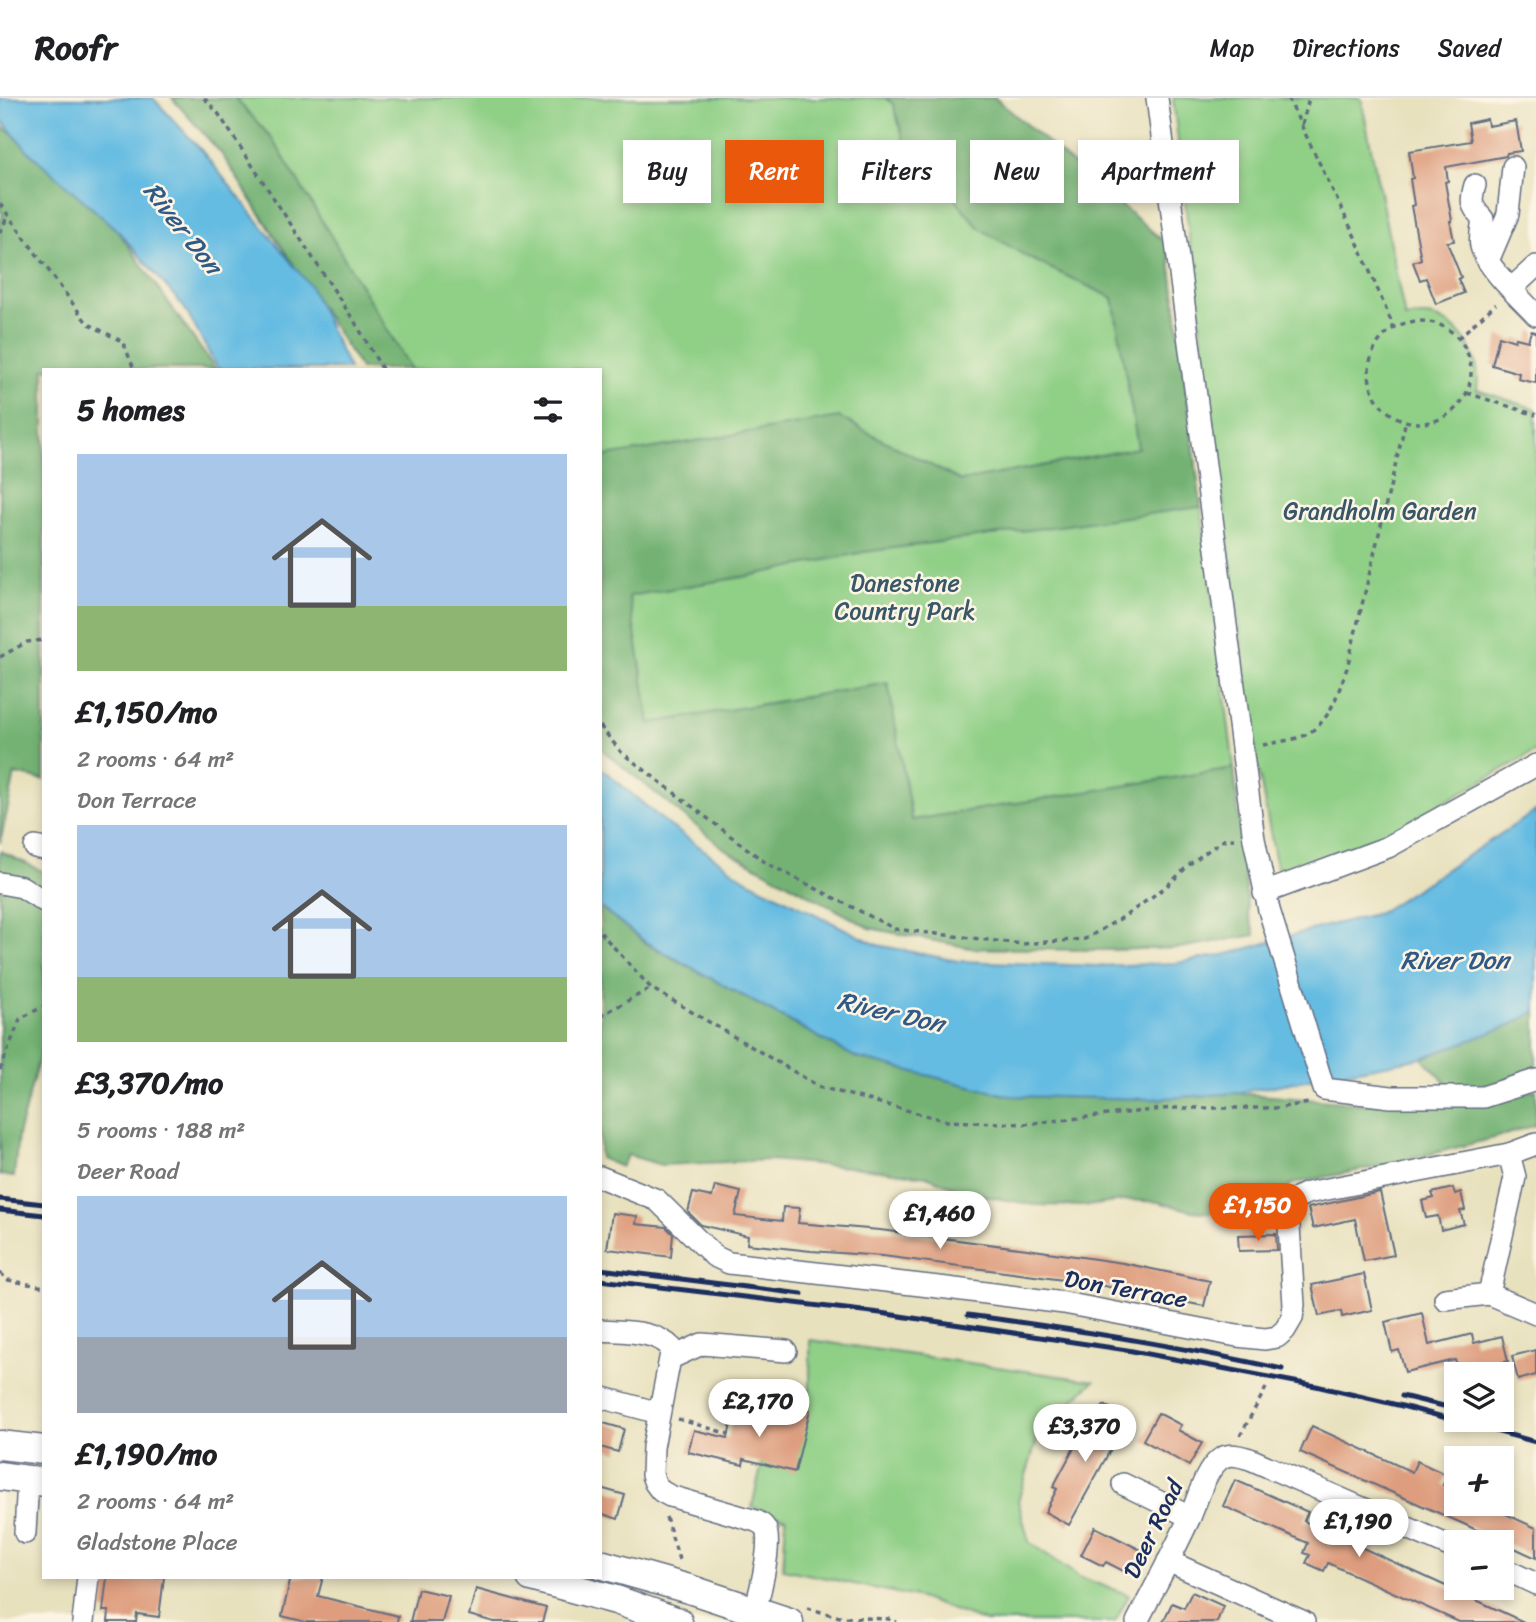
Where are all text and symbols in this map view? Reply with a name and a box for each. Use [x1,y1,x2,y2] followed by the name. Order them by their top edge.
[35,19,117,77] text: Roofr
[1210,27,1254,69] text: Map
[1292,27,1400,69] text: Directions
[1438,27,1501,69] text: Saved
[623,140,711,203] chip: Buy
[725,140,824,203] chip: Rent
[838,140,956,203] chip: Filters
[970,140,1064,203] chip: New
[1078,140,1239,203] chip: Apartment
[132,171,236,287] water label: River Don
[77,383,185,437] text: 5 homes
[529,391,567,429] icon: filters
[1283,490,1477,532] park label: Grandholm Garden
[259,500,385,626] icon: home
[834,562,976,632] park label: Danestone Country Park
[77,685,217,739] text: £1,150/mo
[77,739,234,780] text: 2 rooms · 64 m²
[77,780,197,821] text: Don Terrace
[259,871,385,997] icon: home
[1401,937,1512,983] water label: River Don
[833,977,952,1047] water label: River Don
[77,1056,223,1110] text: £3,370/mo
[77,1110,245,1151] text: 5 rooms · 188 m²
[77,1151,179,1192] text: Deer Road
[1201,1184,1315,1243] pin: £1,150
[1225,1185,1291,1226] text: £1,150
[883,1192,997,1251] pin: £1,460
[905,1193,975,1234] text: £1,460
[259,1242,385,1368] icon: home
[1061,1257,1191,1321] street label: Don Terrace
[1444,1362,1514,1600] map controls
[1444,1362,1514,1432] button: layers
[702,1380,816,1439] pin: £2,170
[724,1381,794,1422] text: £2,170
[1028,1404,1142,1464] pin: £3,370
[1049,1406,1121,1447] text: £3,370
[77,1427,217,1481] text: £1,190/mo
[1444,1446,1514,1516] button: +
[1111,1471,1196,1586] street label: Deer Road
[77,1481,234,1522] text: 2 rooms · 64 m²
[1302,1500,1416,1559] pin: £1,190
[1326,1501,1392,1542] text: £1,190
[77,1522,238,1563] text: Gladstone Place
[1444,1530,1514,1600] button: −

